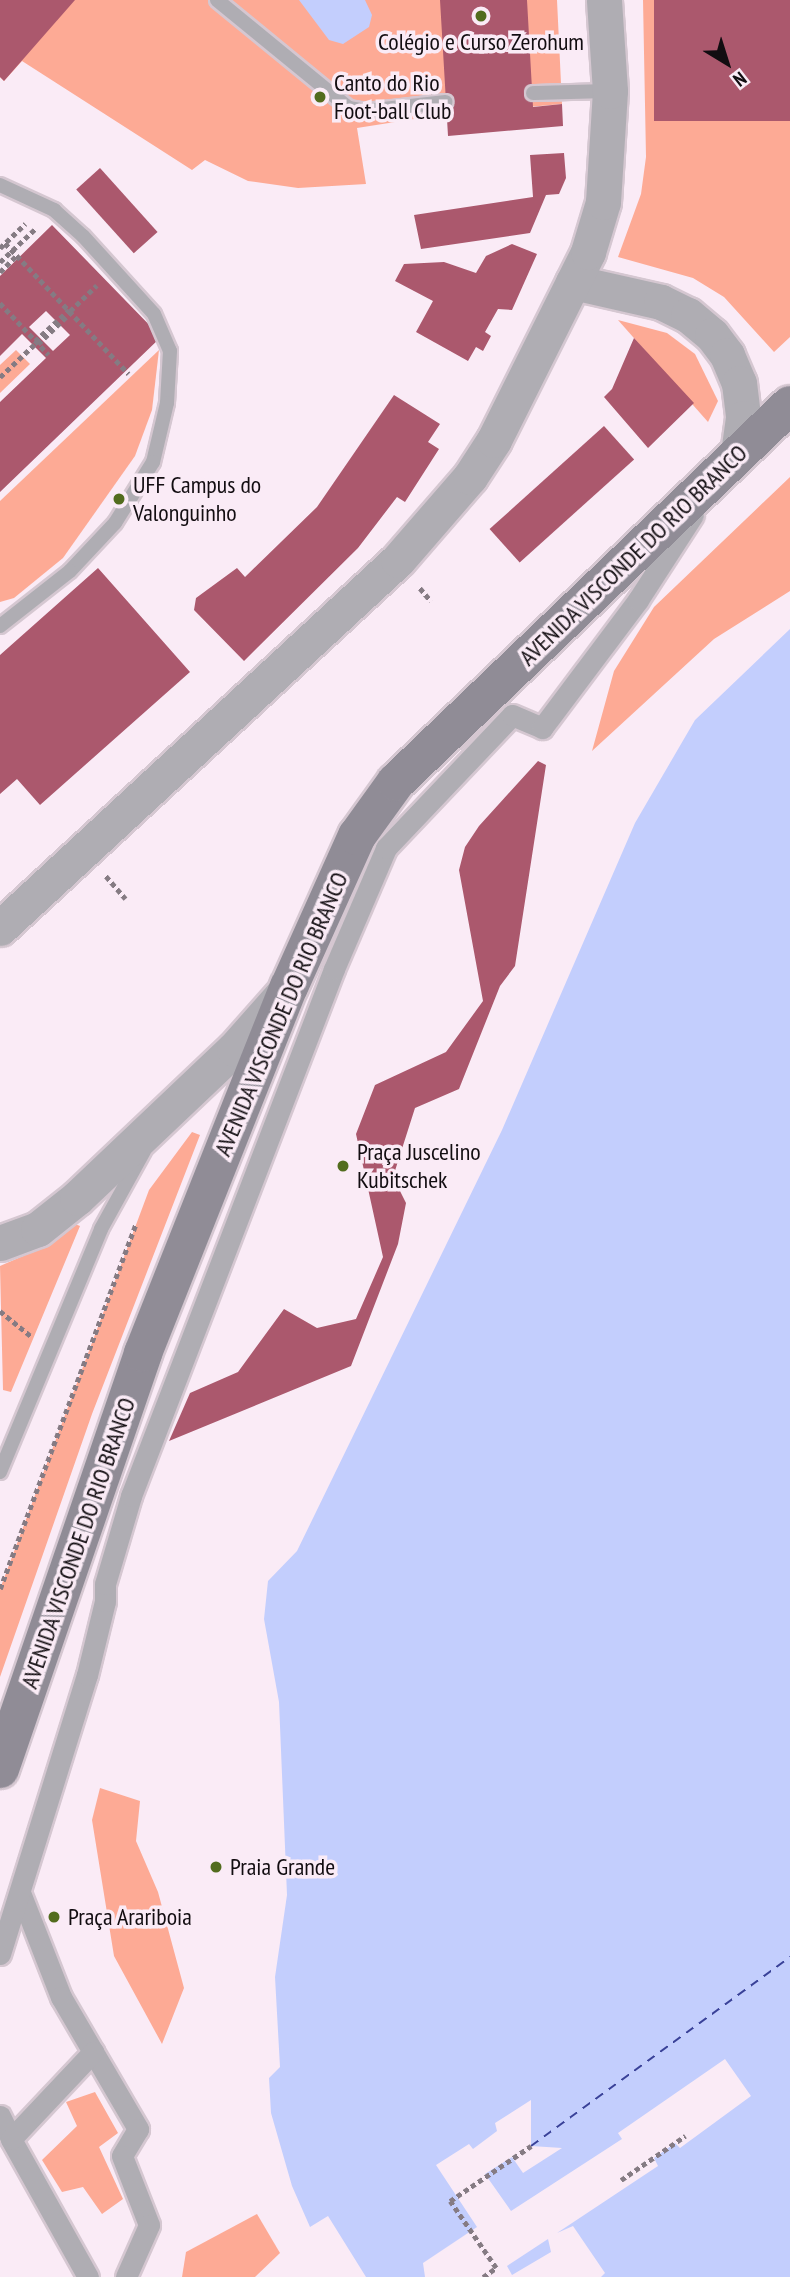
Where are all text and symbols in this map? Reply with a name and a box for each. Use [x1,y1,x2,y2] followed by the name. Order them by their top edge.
[473,8,489,24] marker: Colégio e Curso Zerohum
[378,28,584,56] place label: Colégio e Curso Zerohum
[692,28,762,98] north arrow
[729,67,751,92] text: N
[334,69,451,125] place label: Canto do Rio Foot-ball Club
[312,89,328,105] marker: Canto do Rio Foot-ball Club
[513,438,753,672] street label: AVENIDA VISCONDE DO RIO BRANCO
[133,471,261,527] place label: UFF Campus do Valonguinho
[111,491,127,507] marker: UFF Campus do Valonguinho
[208,867,354,1161] street label: AVENIDA VISCONDE DO RIO BRANCO
[357,1138,481,1194] place label: Praça Juscelino Kubitschek
[335,1158,351,1174] marker: Praça Juscelino Kubitschek
[14,1393,142,1693] street label: AVENIDA VISCONDE DO RIO BRANCO
[230,1853,335,1881] place label: Praia Grande
[208,1859,224,1875] marker: Praia Grande
[68,1903,192,1931] place label: Praça Arariboia
[46,1909,62,1925] marker: Praça Arariboia

